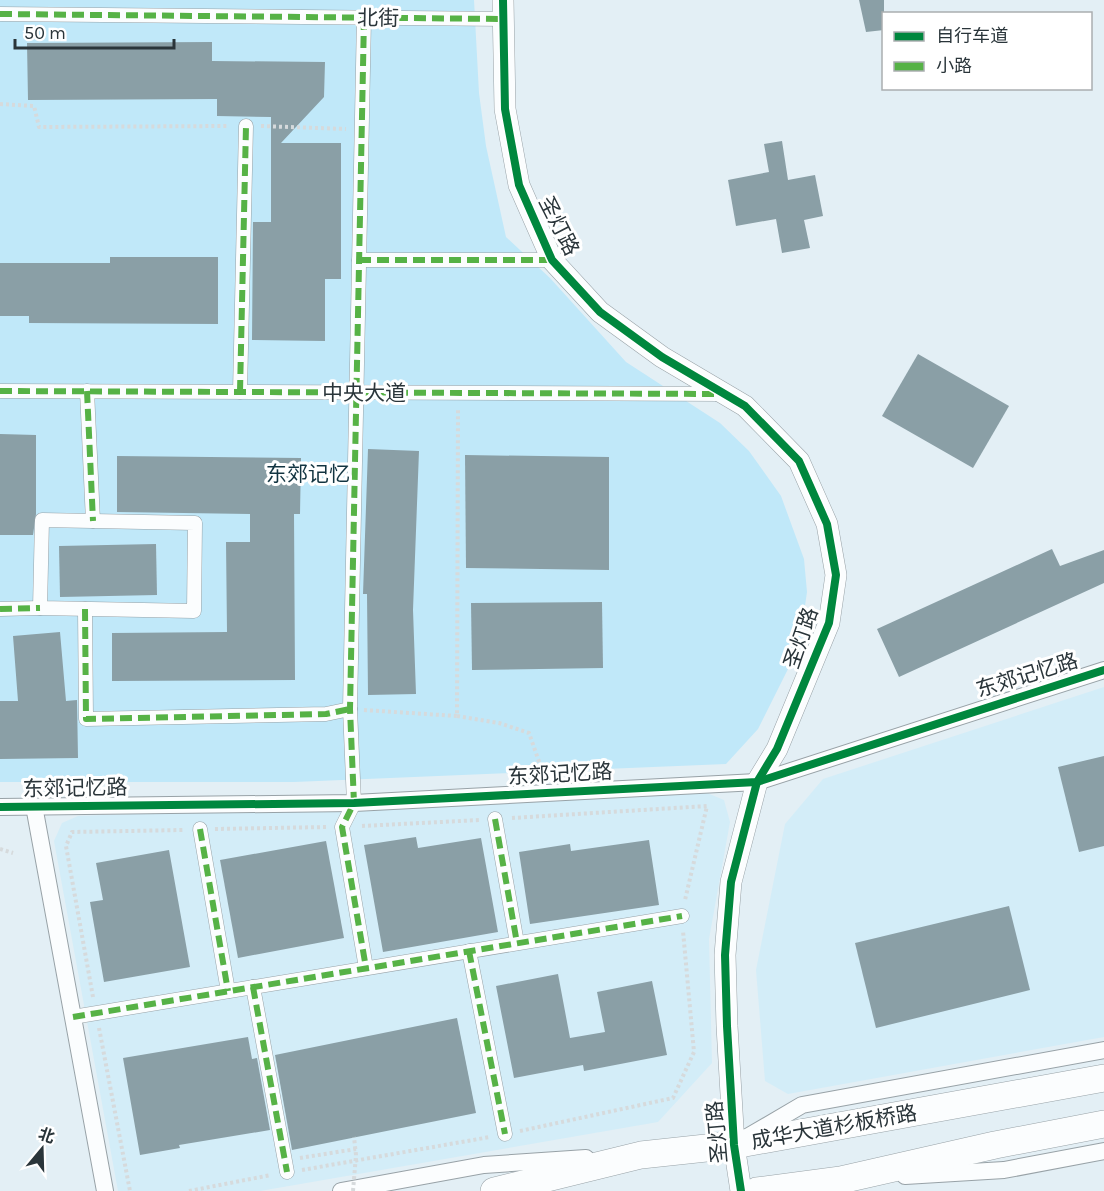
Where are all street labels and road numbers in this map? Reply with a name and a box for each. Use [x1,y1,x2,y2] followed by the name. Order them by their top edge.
[357,6,399,30] street label: 北街
[534,192,584,260] street label: 圣灯路
[322,381,406,405] street label: 中央大道
[779,604,823,672] street label: 圣灯路
[973,648,1081,702] street label: 东郊记忆路
[507,759,613,789] street label: 东郊记忆路
[22,775,128,801] street label: 东郊记忆路
[702,1100,732,1164] street label: 圣灯路
[749,1101,919,1153] street label: 成华大道杉板桥路

